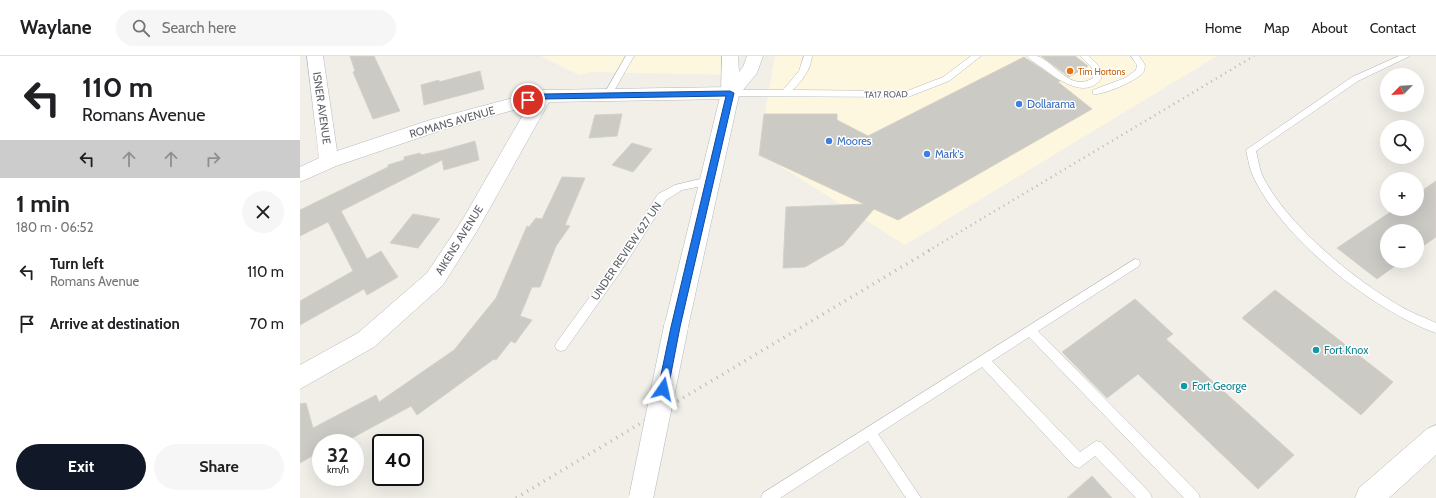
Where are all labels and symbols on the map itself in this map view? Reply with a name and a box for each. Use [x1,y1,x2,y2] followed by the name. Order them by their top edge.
[1065,66,1075,76] marker: Tim Hortons
[1078,66,1126,77] place label: Tim Hortons
[1380,68,1424,112] north arrow
[310,71,334,145] street label: ISNER AVENUE
[511,83,545,117] pin
[864,88,908,100] street label: TA17 ROAD
[1027,97,1076,111] place label: Dollarama
[1014,99,1024,109] marker: Dollarama
[408,103,496,141] street label: ROMANS AVENUE
[837,134,872,148] place label: Moores
[824,136,834,146] marker: Moores
[935,147,964,161] place label: Mark's
[922,149,932,159] marker: Mark's
[588,199,664,303] street label: UNDER REVIEW 627 UN
[432,203,486,277] street label: AIKENS AVENUE
[1324,343,1369,357] place label: Fort Knox
[1311,345,1321,355] marker: Fort Knox
[642,368,684,410] position arrow
[1192,379,1247,393] place label: Fort George
[1179,381,1189,391] marker: Fort George
[372,434,424,486] speed limit sign: 40

